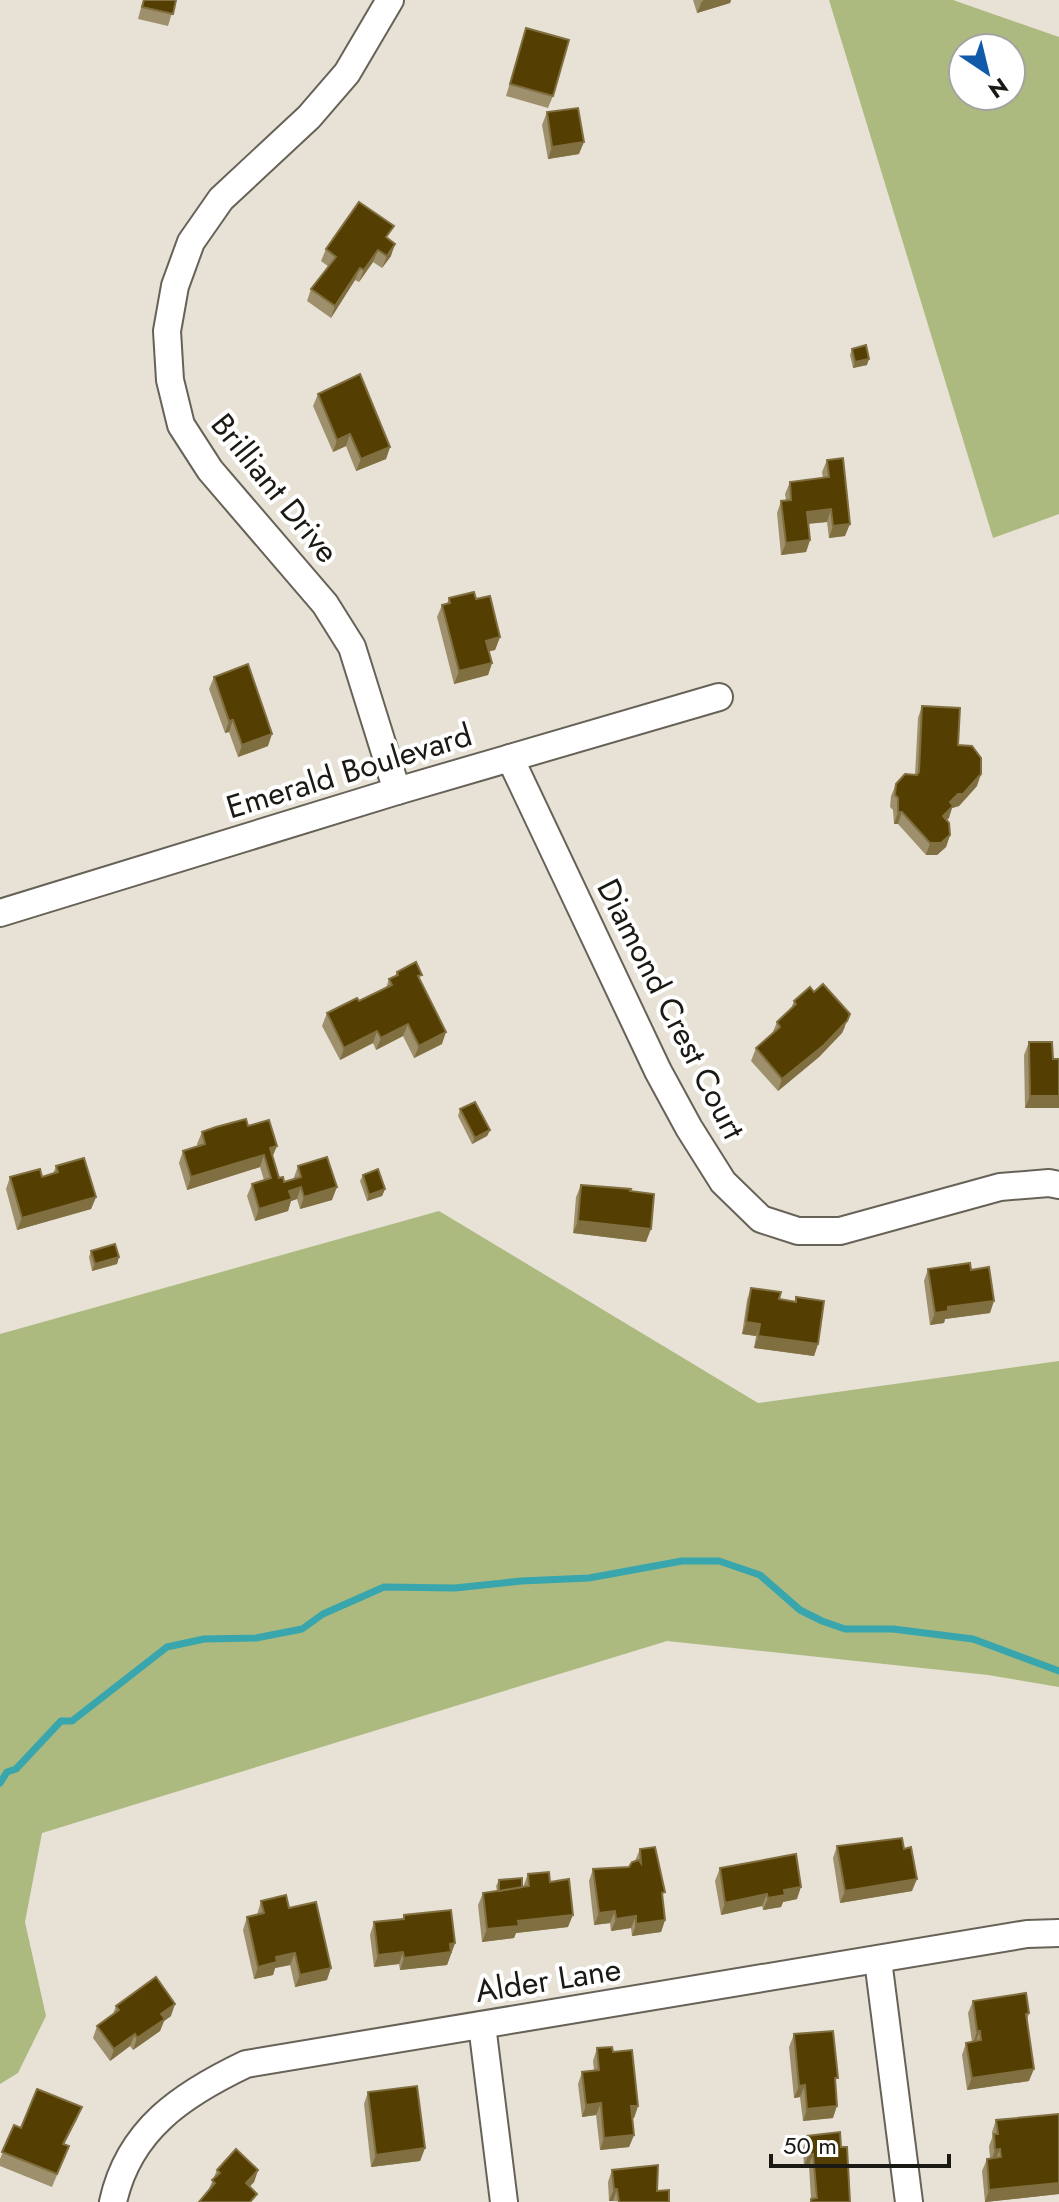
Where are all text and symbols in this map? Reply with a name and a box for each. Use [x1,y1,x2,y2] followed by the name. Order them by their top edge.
[947,32,1027,112] north arrow
[982,70,1015,106] text: N
[200,403,350,573] street label: Brilliant Drive
[220,712,478,830] street label: Emerald Boulevard
[585,871,757,1147] street label: Diamond Crest Court
[472,1946,624,2014] street label: Alder Lane
[771,2118,949,2168] scale bar
[783,2128,837,2163] text: 50 m

